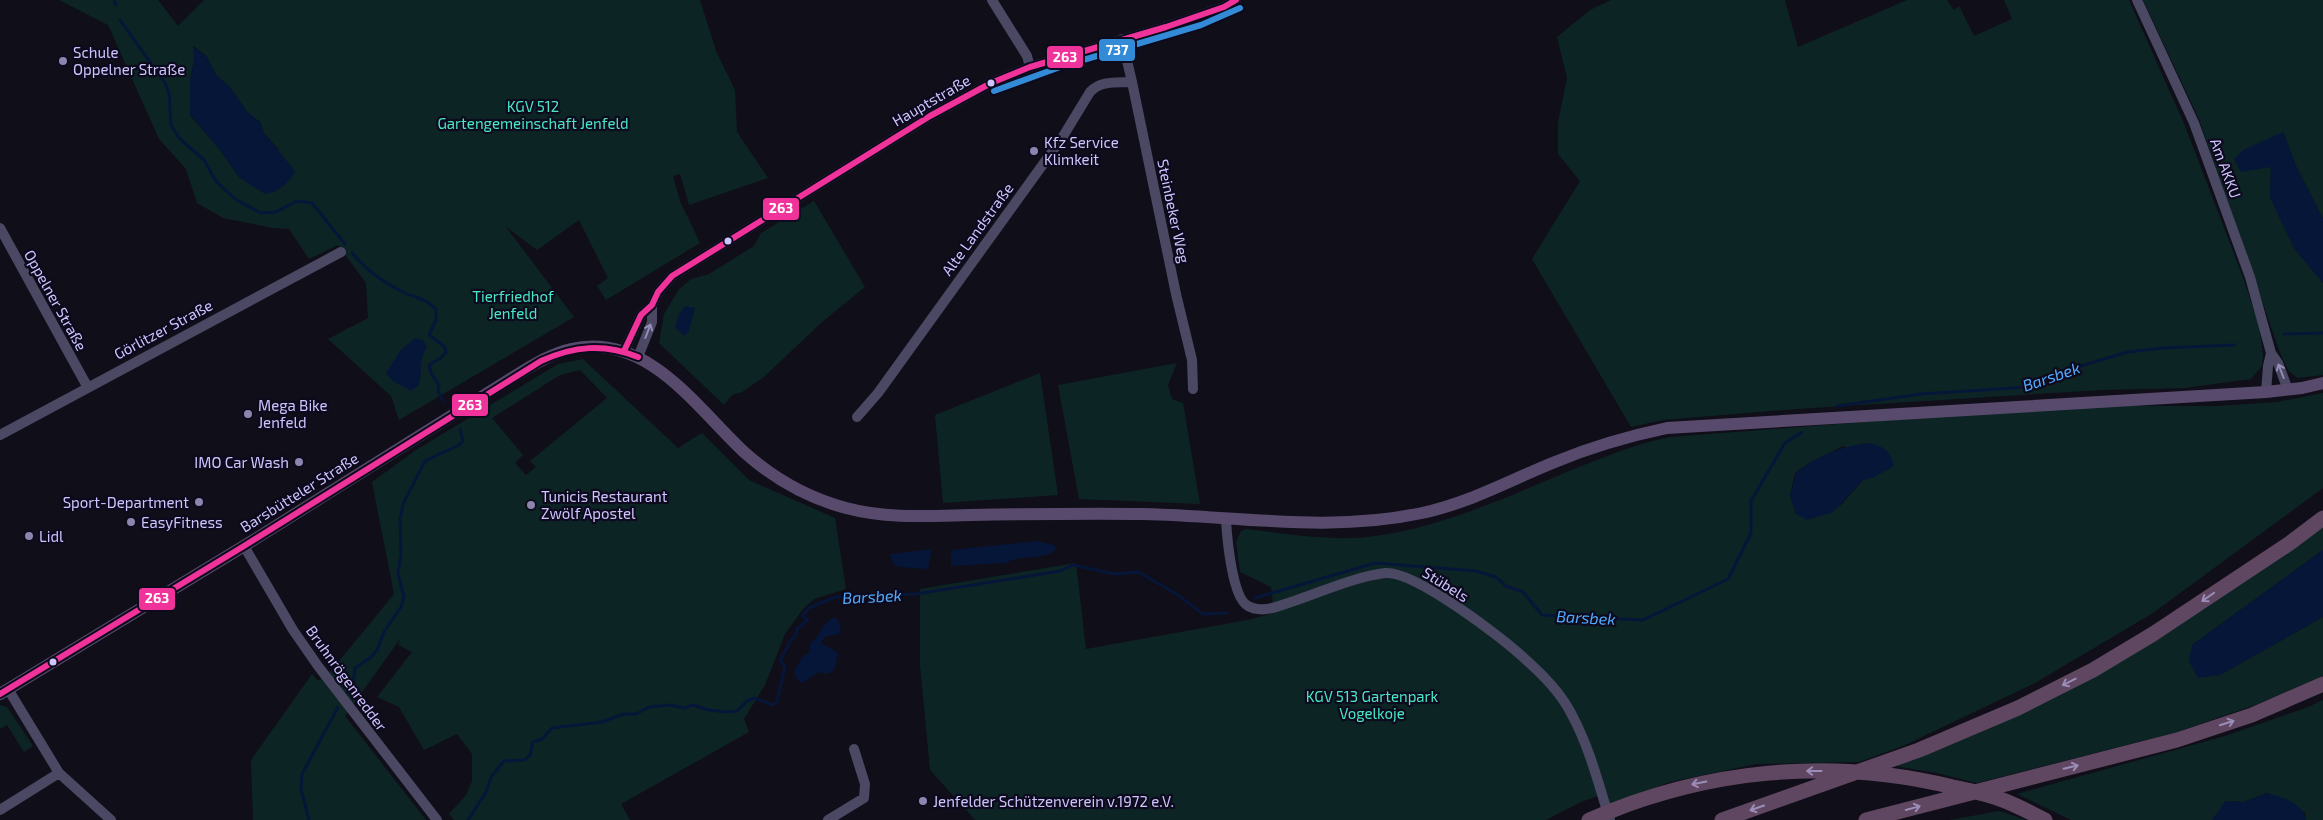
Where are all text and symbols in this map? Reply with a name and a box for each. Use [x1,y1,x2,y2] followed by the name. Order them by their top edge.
[1098,38,1136,62] line badge: 737
[1106,41,1129,58] text: 737
[73,43,185,78] place label: Schule Oppelner Straße
[1046,45,1084,69] line badge: 263
[1053,48,1077,65] text: 263
[57,55,69,67] marker: Schule Oppelner Straße
[889,70,973,130] street label: Hauptstraße
[986,78,996,88] unlabelled marker
[437,97,629,132] park label: KGV 512 Gartengemeinschaft Jenfeld
[1044,133,1119,168] place label: Kfz Service Klimkeit
[2207,136,2245,200] street label: Am AKKU
[1028,145,1040,157] marker: Kfz Service Klimkeit
[1154,157,1194,265] street label: Steinbeker Weg
[937,179,1017,279] street label: Alte Landstraße
[762,197,800,221] line badge: 263
[769,199,793,216] text: 263
[723,236,733,246] unlabelled marker
[21,247,91,353] street label: Oppelner Straße
[472,287,554,322] park label: Tierfriedhof Jenfeld
[111,295,215,363] street label: Görlitzer Straße
[644,324,653,340] one-way arrow
[2020,357,2082,395] water label: Barsbek
[2276,364,2285,379] one-way arrow
[451,393,489,417] line badge: 263
[258,396,328,431] place label: Mega Bike Jenfeld
[458,396,482,413] text: 263
[242,408,254,420] marker: Mega Bike Jenfeld
[237,448,361,536] street label: Barsbütteler Straße
[194,453,289,471] place label: IMO Car Wash
[293,456,305,468] marker: IMO Car Wash
[541,487,668,522] place label: Tunicis Restaurant Zwölf Apostel
[63,493,189,511] place label: Sport-Department
[193,496,205,508] marker: Sport-Department
[525,499,537,511] marker: Tunicis Restaurant Zwölf Apostel
[141,513,223,531] place label: EasyFitness
[125,516,137,528] marker: EasyFitness
[39,527,64,545] place label: Lidl
[23,530,35,542] marker: Lidl
[1419,563,1473,605] street label: Stübels
[842,585,902,607] water label: Barsbek
[138,587,176,611] line badge: 263
[145,589,169,606] text: 263
[2201,592,2215,602] one-way arrow
[1556,606,1616,628] water label: Barsbek
[303,622,391,734] street label: Bruhnrögenredder
[48,657,58,667] unlabelled marker
[2062,678,2077,687] one-way arrow
[1306,687,1439,723] park label: KGV 513 Gartenpark Vogelkoje
[2219,718,2235,728] one-way arrow
[2062,762,2078,771] one-way arrow
[1806,766,1822,776] one-way arrow
[1692,779,1708,788] one-way arrow
[933,792,1174,810] place label: Jenfelder Schützenverein v.1972 e.V.
[917,795,929,807] marker: Jenfelder Schützenverein v.1972 e.V.
[1905,803,1921,812] one-way arrow
[1750,804,1766,813] one-way arrow

